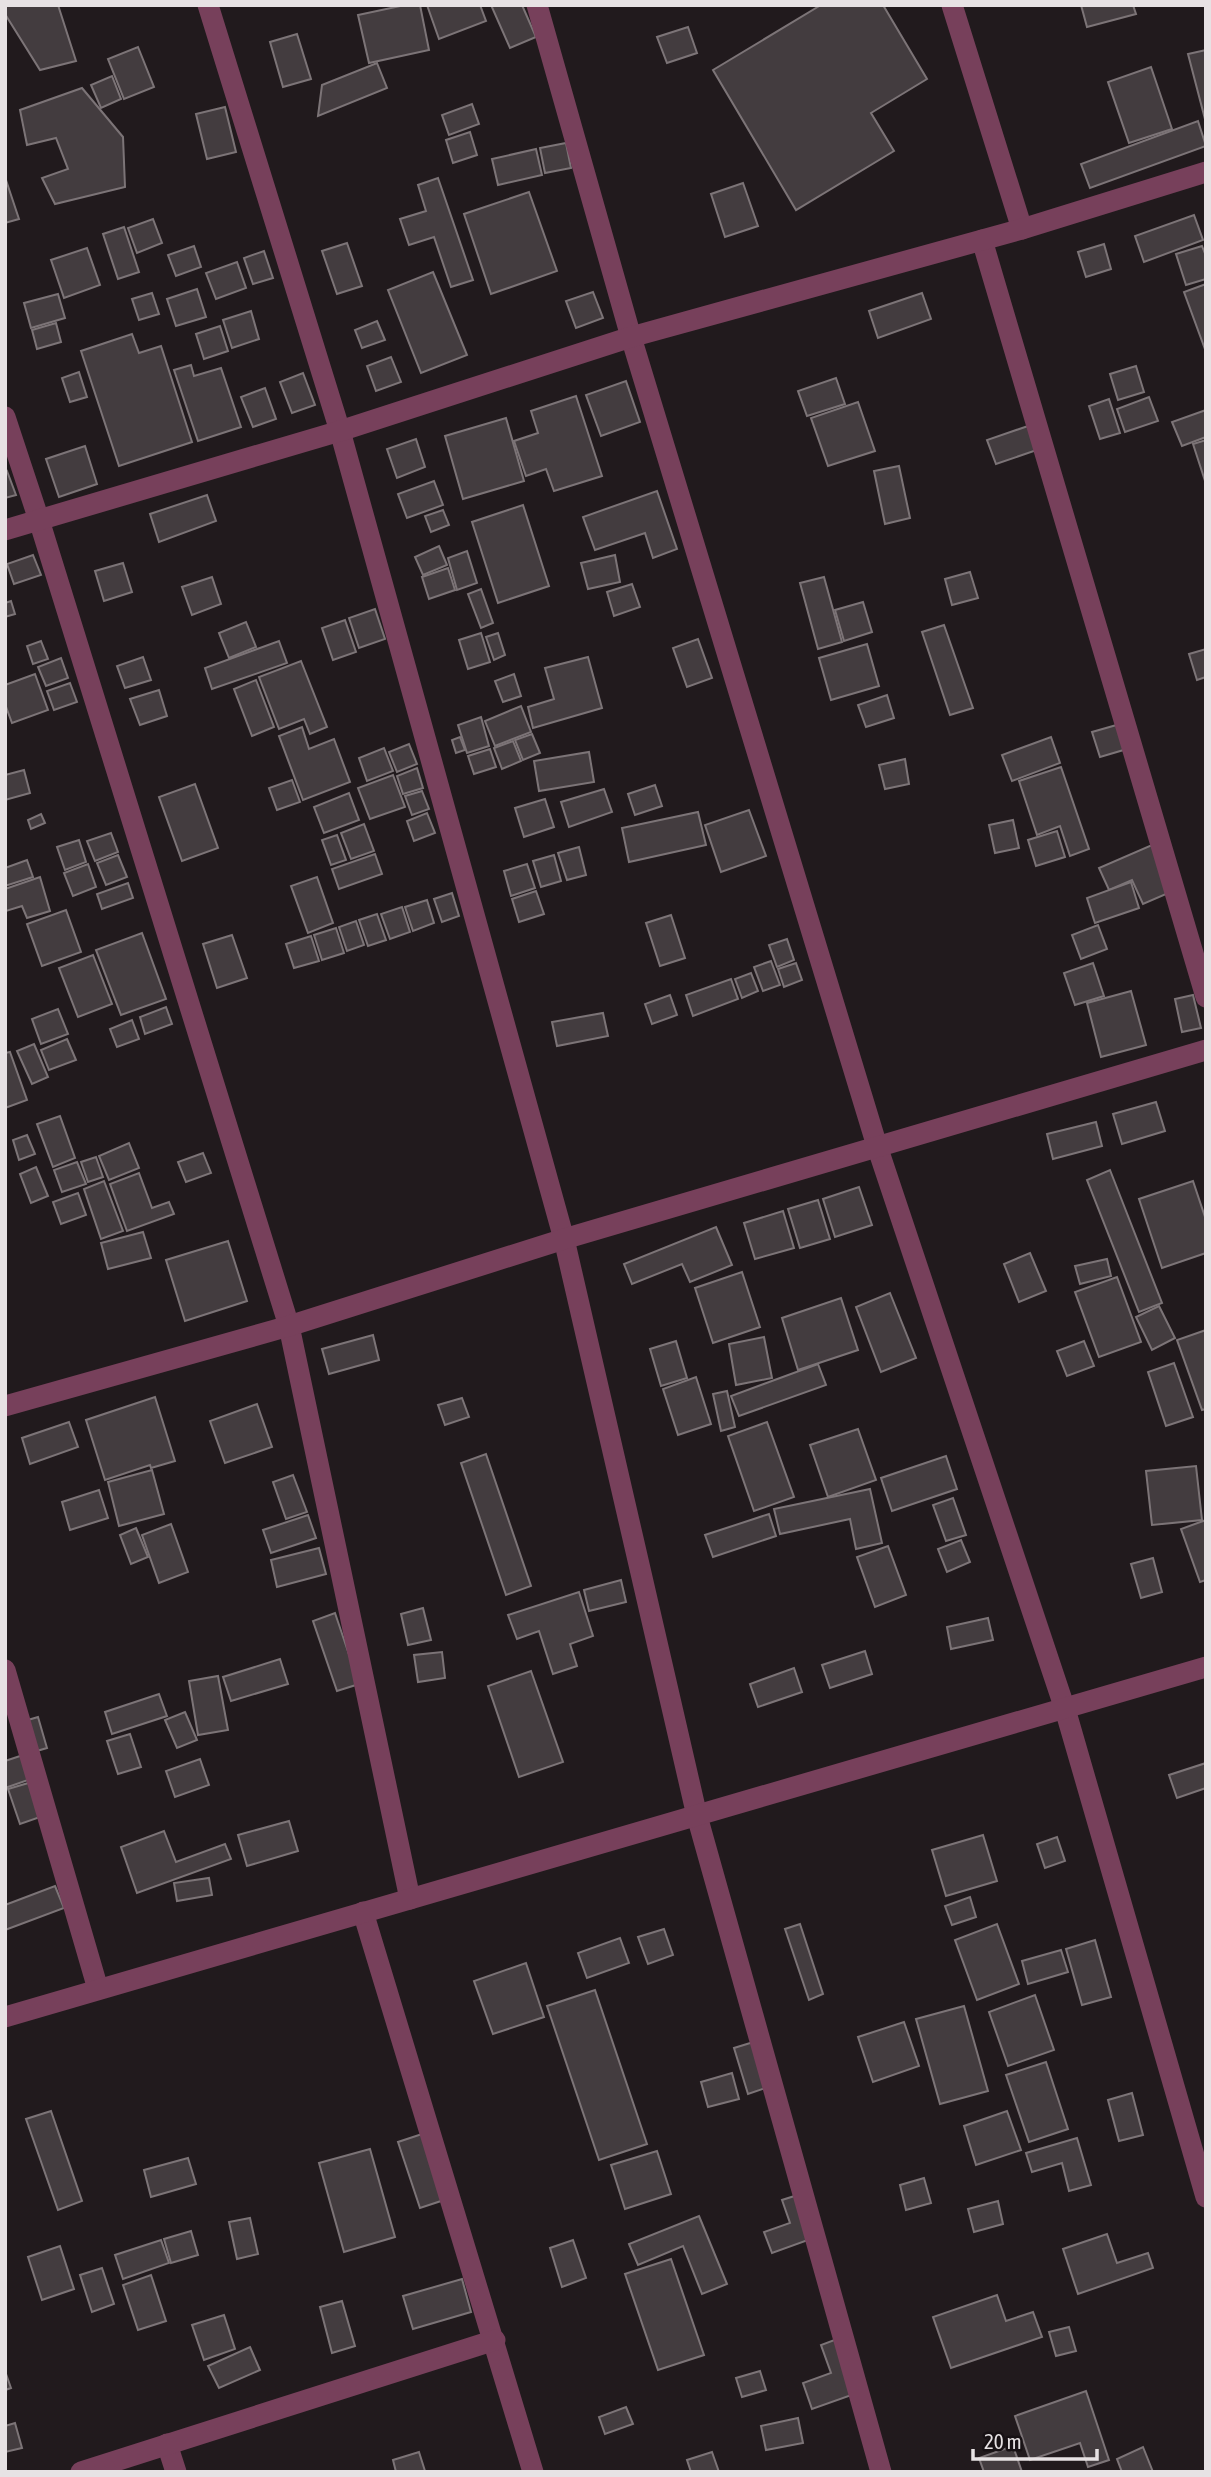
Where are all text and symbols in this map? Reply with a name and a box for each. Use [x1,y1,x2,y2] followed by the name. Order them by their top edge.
[973,2418,1097,2462] scale bar
[984,2429,1022,2453] text: 20 m

